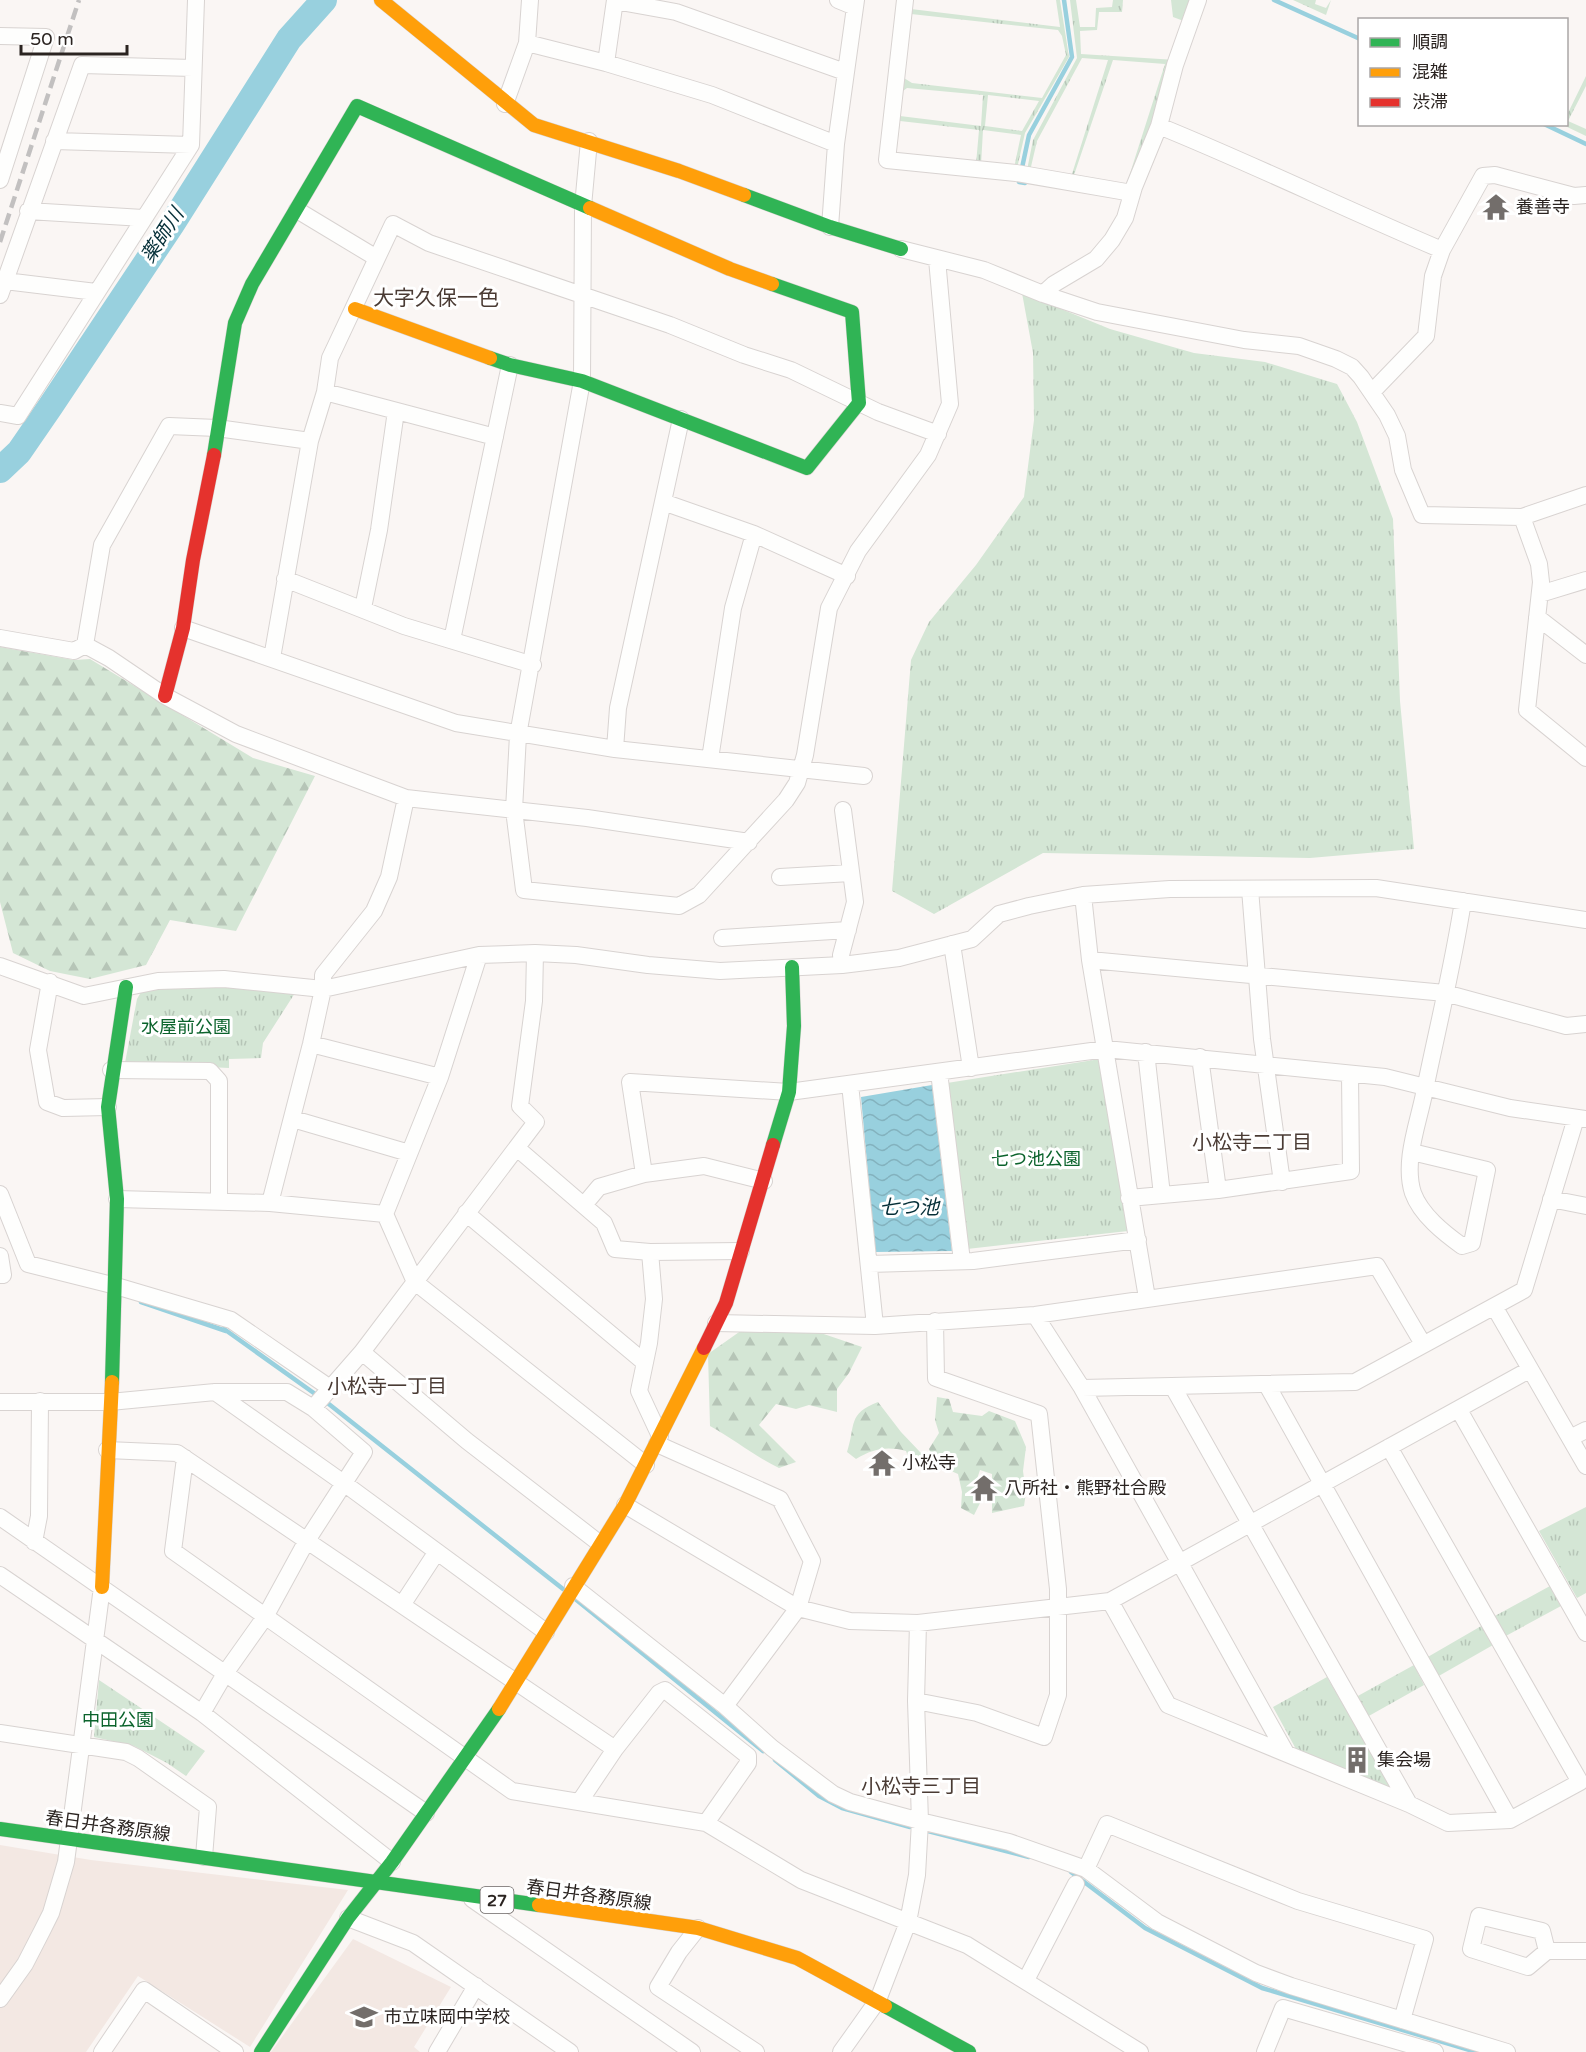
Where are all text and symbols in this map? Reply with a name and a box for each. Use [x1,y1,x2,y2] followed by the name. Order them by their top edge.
[21,18,128,56] scale bar
[1358,18,1568,126] legend
[30,28,74,50] text: 50 m
[1412,31,1448,53] text: 順調
[1412,61,1448,83] text: 混雑
[1412,91,1448,113] text: 渋滞
[1481,192,1511,222] temple icon: 養善寺
[1516,196,1570,218] place label: 養善寺
[136,202,190,267] water label: 薬師川
[373,286,499,311] district label: 大字久保一色
[141,1016,231,1038] park label: 水屋前公園
[1192,1131,1312,1155] district label: 小松寺二丁目
[991,1148,1081,1170] park label: 七つ池公園
[879,1196,941,1220] water label: 七つ池
[327,1375,447,1399] district label: 小松寺一丁目
[867,1448,897,1478] temple icon: 小松寺
[902,1452,956,1474] place label: 小松寺
[969,1473,999,1503] temple icon: 八所社・熊野社合殿
[1004,1477,1166,1499] place label: 八所社・熊野社合殿
[82,1709,154,1731] park label: 中田公園
[1342,1745,1372,1775] building icon: 集会場
[1377,1749,1431,1771] place label: 集会場
[861,1775,981,1799] district label: 小松寺三丁目
[44,1806,172,1846] street label: 春日井各務原線
[525,1875,653,1915] street label: 春日井各務原線
[480,1887,514,1913] road number: 27
[349,2002,379,2032] school or university icon: 市立味岡中学校
[384,2006,510,2028] place label: 市立味岡中学校

